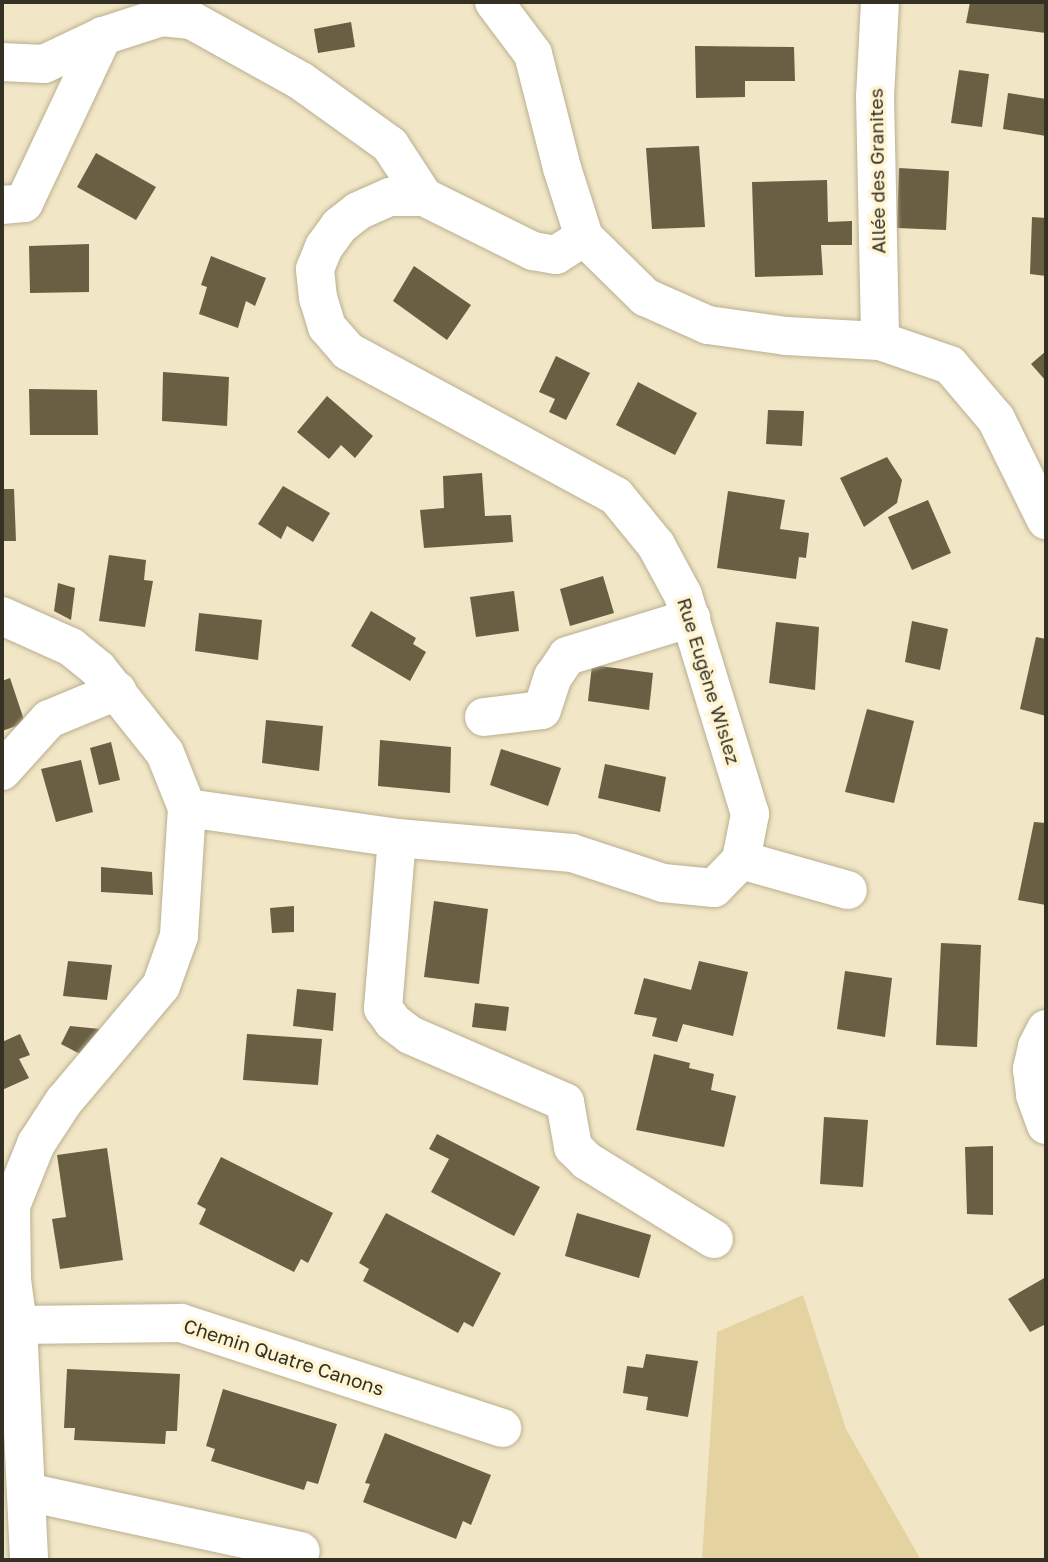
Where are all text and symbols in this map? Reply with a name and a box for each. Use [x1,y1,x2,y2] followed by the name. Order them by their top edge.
[864,88,890,254] street label: Allée des Granites
[673,595,745,767] street label: Rue Eugène Wislez
[181,1314,387,1400] street label: Chemin Quatre Canons

